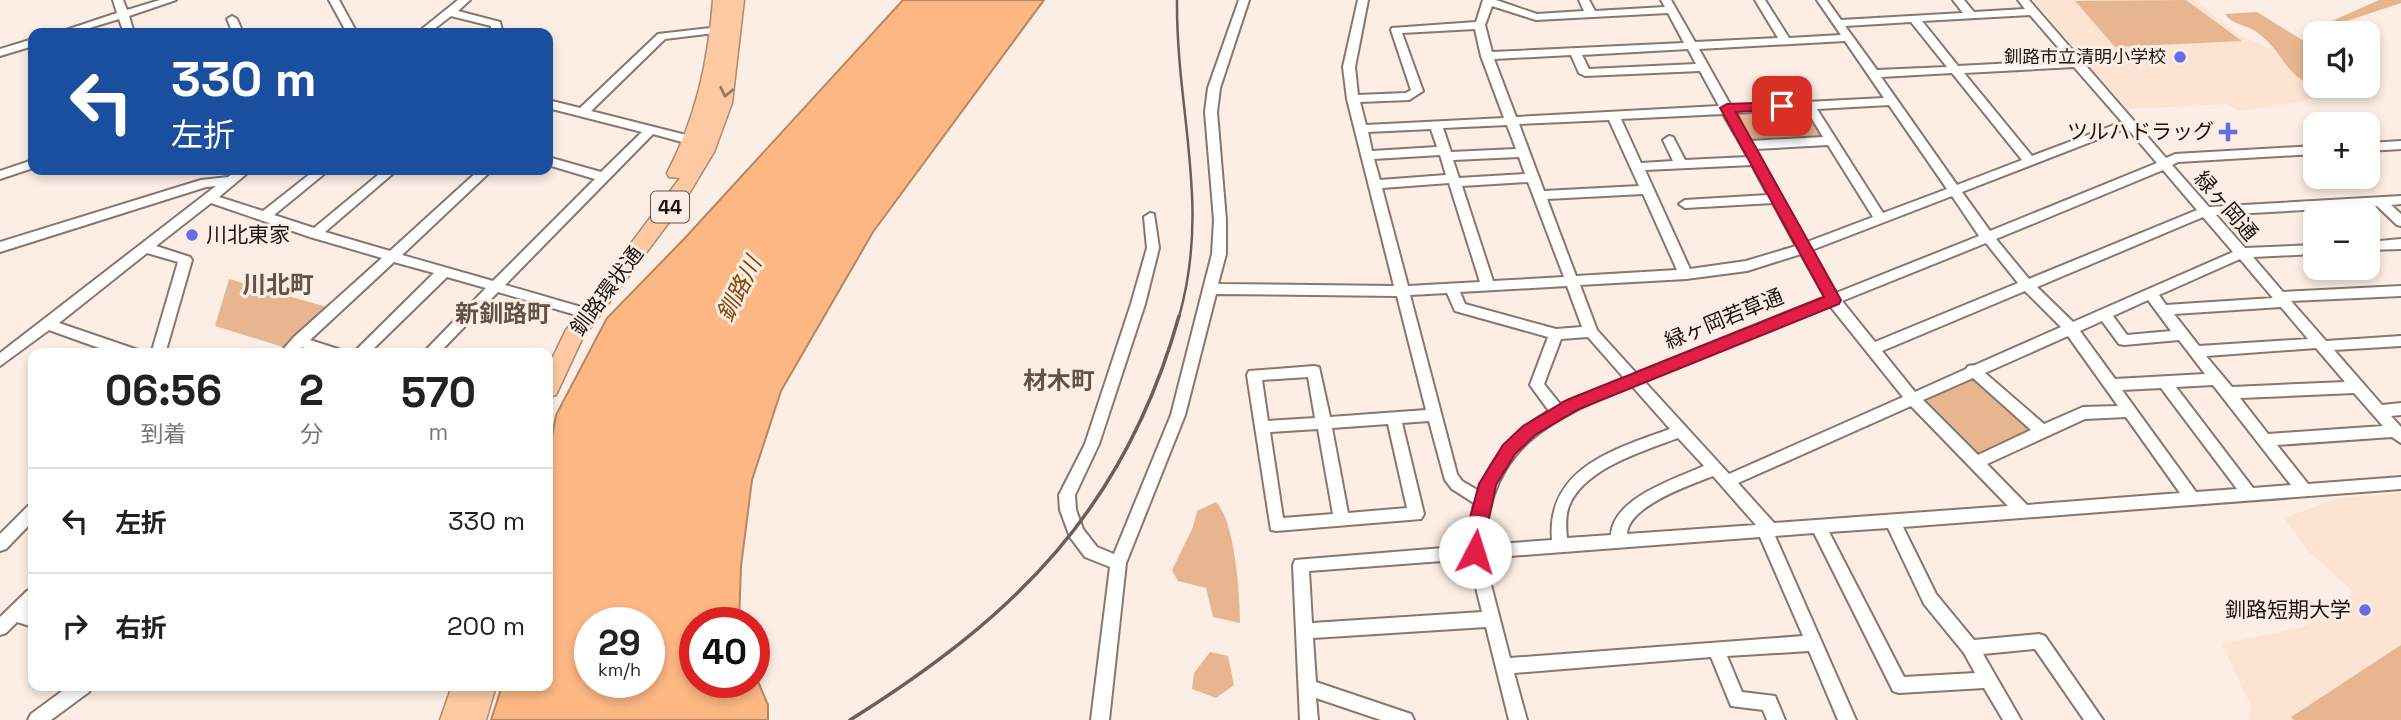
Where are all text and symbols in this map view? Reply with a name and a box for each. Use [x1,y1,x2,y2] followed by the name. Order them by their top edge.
[2303,21,2380,280] map controls
[2303,21,2380,98] button: sound
[2004,45,2166,68] place label: 釧路市立清明小学校
[171,48,317,110] text: 330 m
[2172,49,2188,65] marker: 釧路市立清明小学校
[56,56,147,147] icon: left
[1752,76,1812,136] pin
[719,86,734,98] one-way arrow
[1763,87,1801,125] icon: arrive
[2303,112,2380,189] button: +
[171,115,235,155] text: 左折
[2067,118,2214,145] place label: ツルハドラッグ
[2220,124,2236,140] marker: ツルハドラッグ
[2189,165,2264,246] street label: 緑ヶ岡通
[651,192,689,223] road number: 44
[2303,203,2380,280] button: −
[206,221,290,248] place label: 川北東家
[184,227,200,243] marker: 川北東家
[564,241,649,341] street label: 釧路環状通
[710,249,769,327] water label: 釧路川
[242,269,314,300] district label: 川北町
[1660,282,1787,355] street label: 緑ヶ岡若草通
[455,298,551,329] district label: 新釧路町
[105,364,222,417] text: 06:56
[299,364,324,417] text: 2
[1023,365,1095,396] district label: 材木町
[401,366,476,419] text: 570
[429,417,448,447] text: m
[140,419,186,449] text: 到着
[300,419,323,449] text: 分
[56,502,94,540] icon: left
[448,504,525,538] text: 330 m
[115,506,167,540] text: 左折
[1438,515,1512,589] position arrow
[2225,596,2351,623] place label: 釧路短期大学
[2357,602,2373,618] marker: 釧路短期大学
[56,607,94,645] icon: right
[679,607,770,698] speed limit sign: 40
[447,609,525,643] text: 200 m
[115,611,167,645] text: 右折
[598,621,641,665] text: 29
[598,658,641,681] text: km/h

